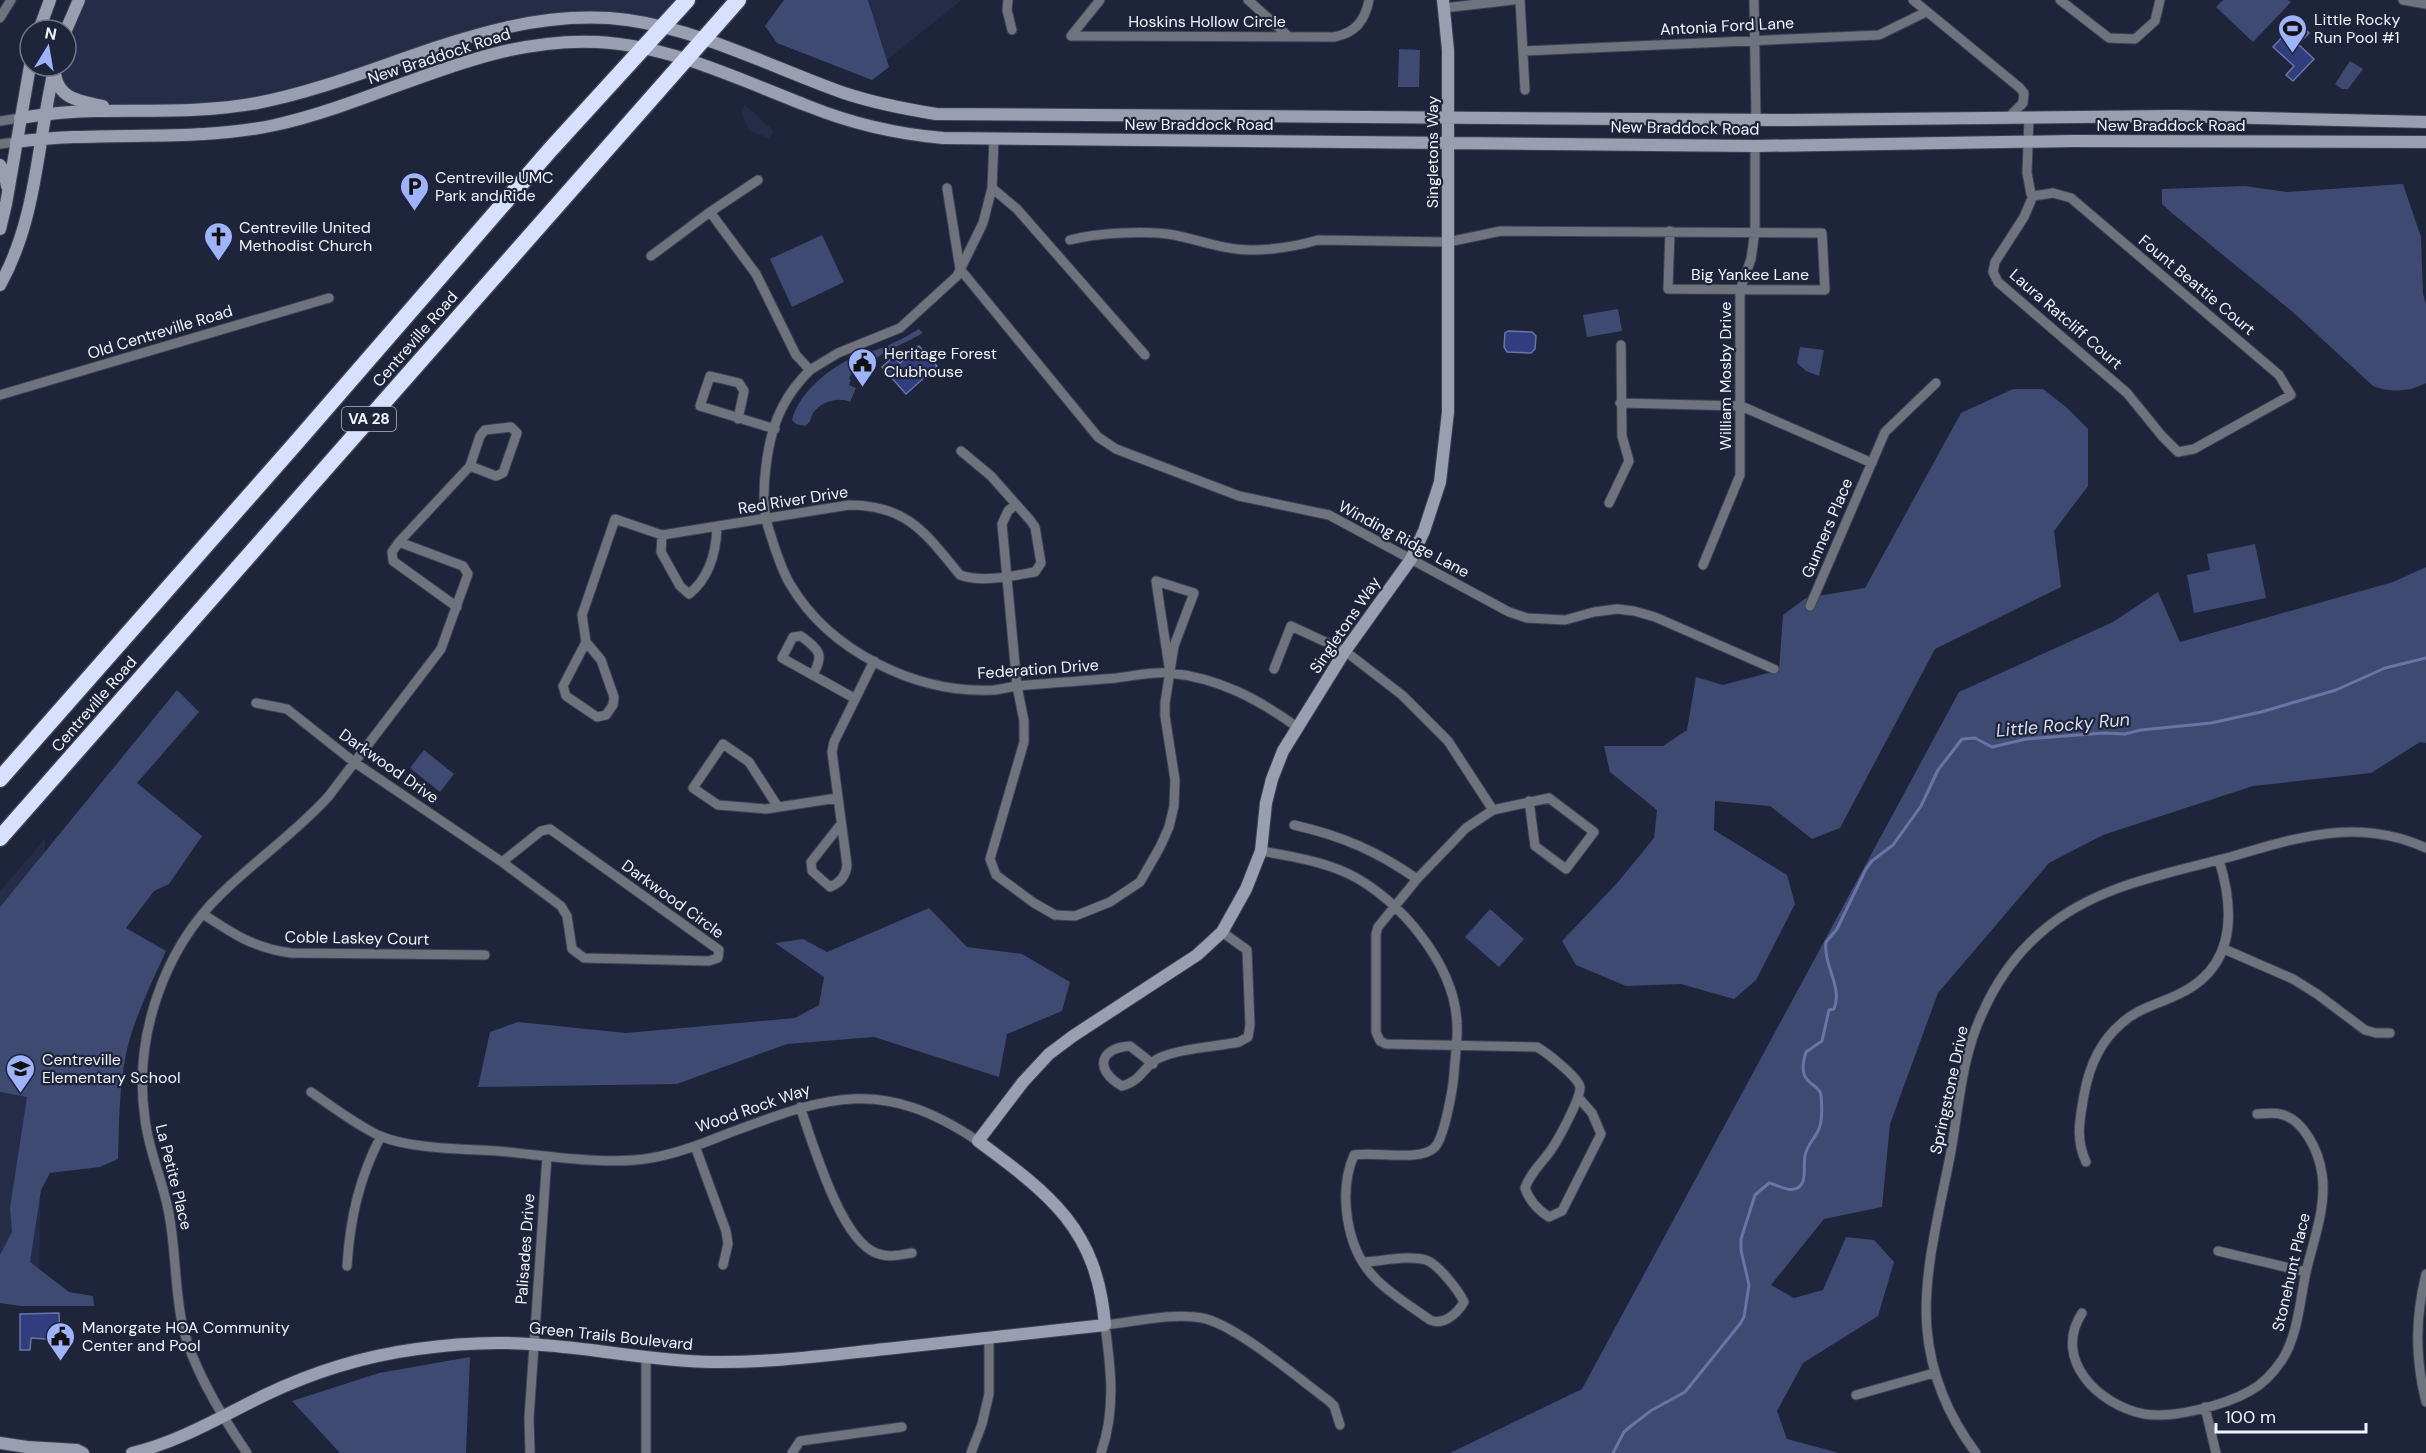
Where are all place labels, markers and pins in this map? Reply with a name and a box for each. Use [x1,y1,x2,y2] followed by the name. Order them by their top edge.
[2314,9,2400,48] place label: Little Rocky Run Pool #1
[2277,12,2309,54] sports icon: Little Rocky Run Pool #1
[435,167,554,206] place label: Centreville UMC Park and Ride
[398,170,430,212] parking icon: Centreville UMC Park and Ride
[239,217,372,256] place label: Centreville United Methodist Church
[202,220,234,262] church icon: Centreville United Methodist Church
[884,343,997,382] place label: Heritage Forest Clubhouse
[847,346,879,388] public building icon: Heritage Forest Clubhouse
[42,1049,180,1088] place label: Centreville Elementary School
[5,1052,37,1094] school or university icon: Centreville Elementary School
[82,1317,290,1356] place label: Manorgate HOA Community Center and Pool
[45,1320,77,1362] public building icon: Manorgate HOA Community Center and Pool

